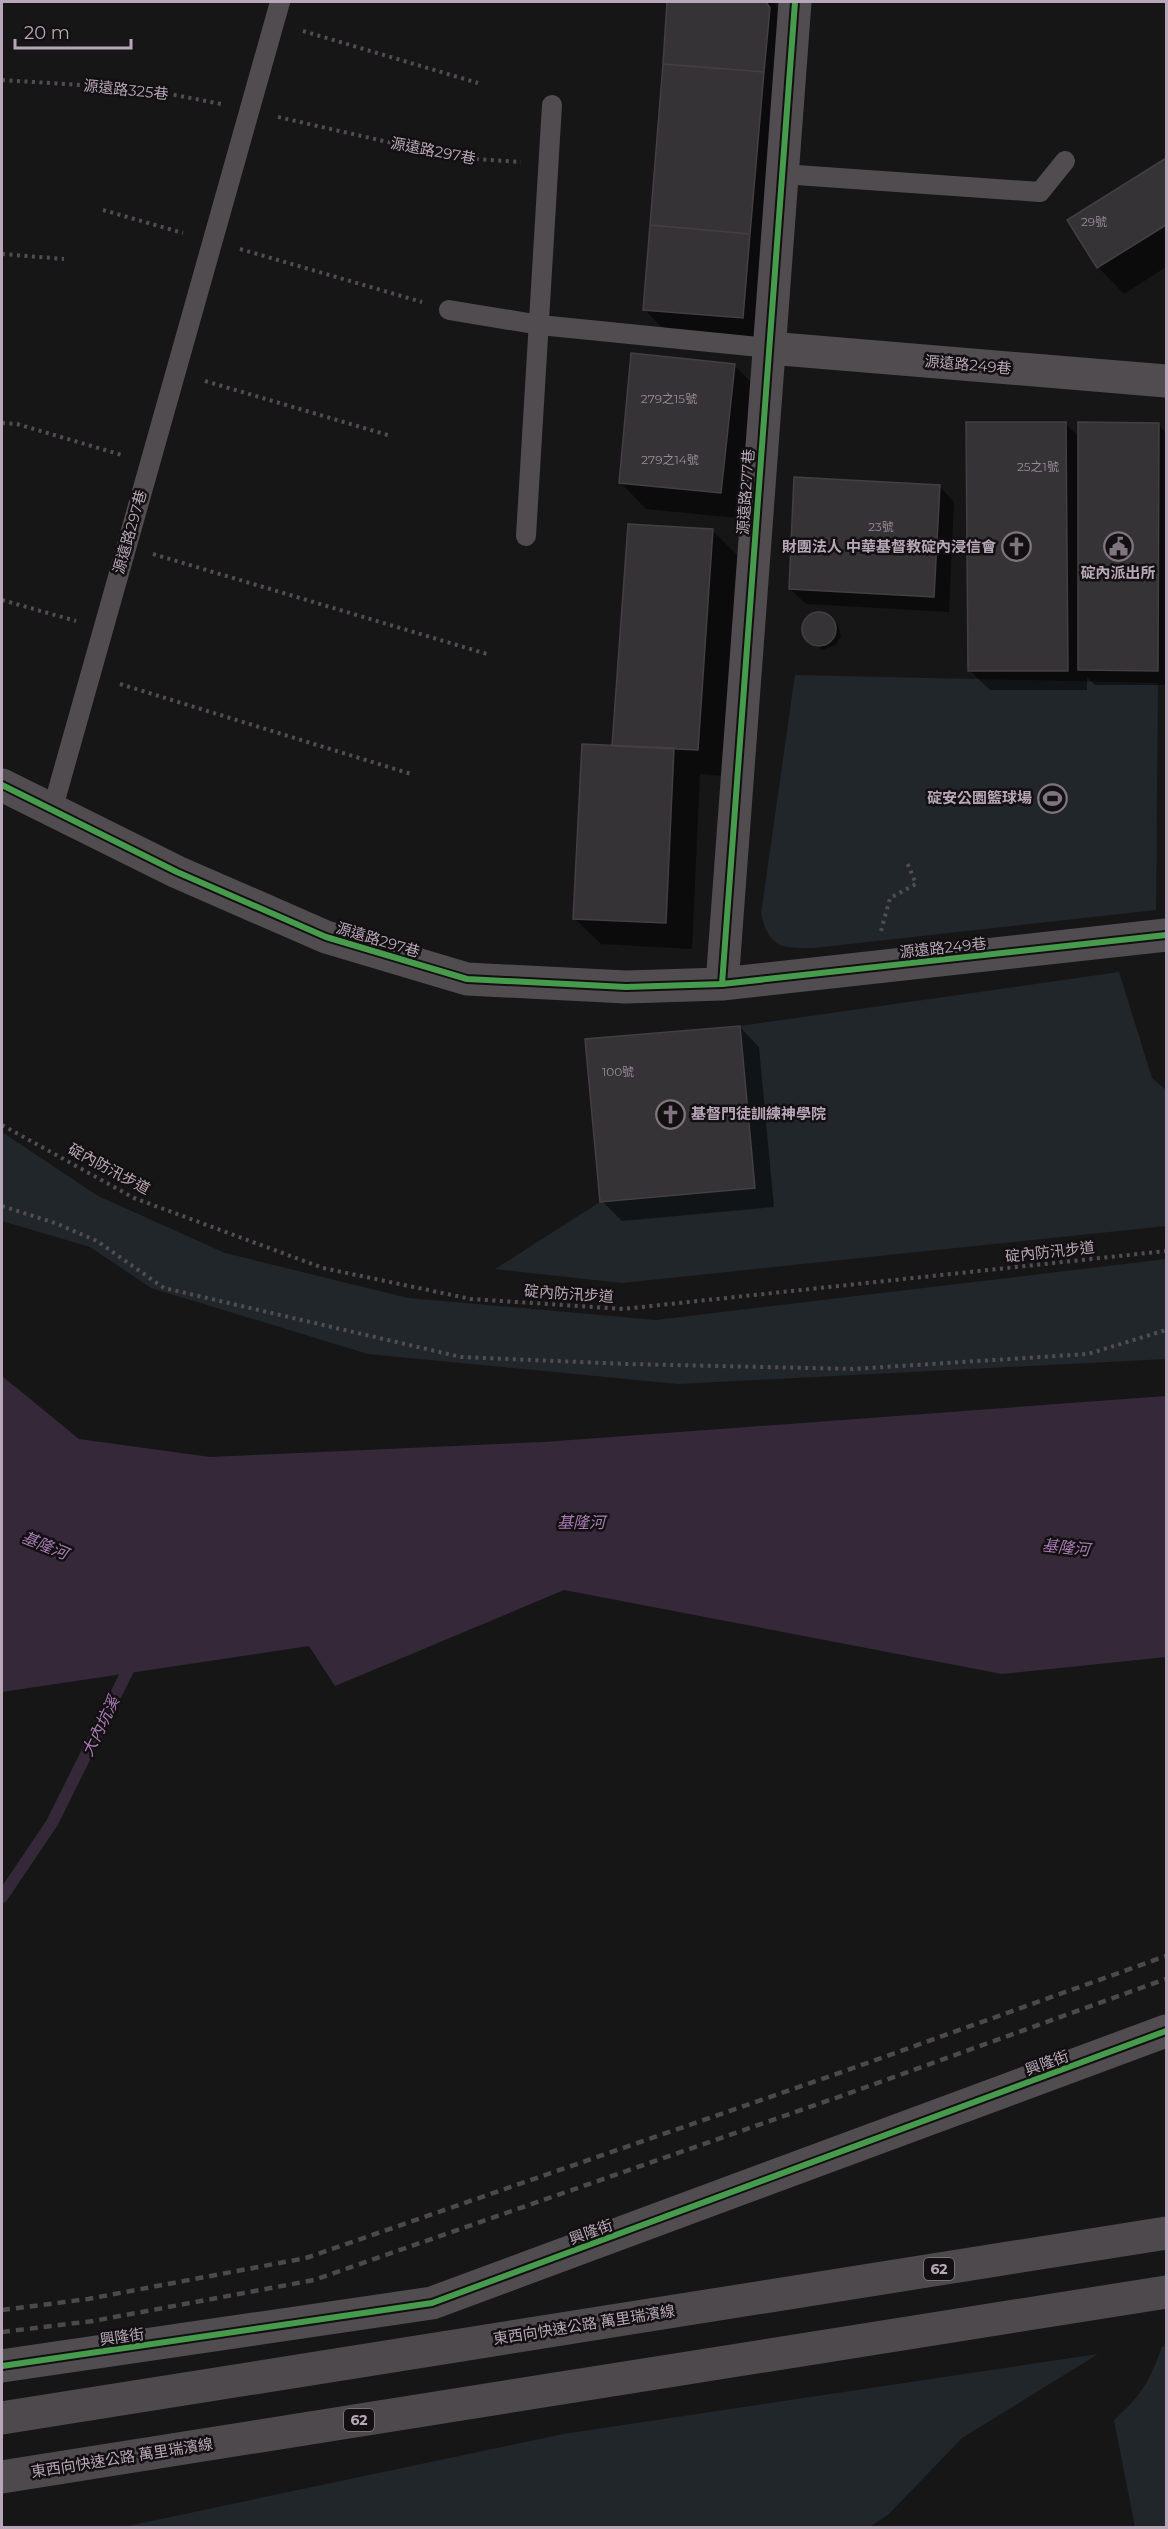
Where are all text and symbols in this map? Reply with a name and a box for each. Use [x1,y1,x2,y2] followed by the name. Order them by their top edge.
[15,12,130,50] scale bar
[24,22,70,44] text: 20 m
[83,76,170,103] street label: 源遠路325巷
[389,133,477,168] street label: 源遠路297巷
[1081,214,1107,229] house number: 29號
[924,351,1012,378] street label: 源遠路249巷
[641,391,697,406] house number: 279之15號
[733,448,758,536] street label: 源遠路277巷
[641,452,699,467] house number: 279之14號
[1017,459,1059,474] house number: 25之1號
[108,488,151,576] street label: 源遠路297巷
[868,519,894,534] house number: 23號
[1102,530,1134,562] public building icon: 碇內派出所
[1001,531,1033,563] church icon: 財團法人 中華基督教碇內浸信會
[782,537,996,556] place label: 財團法人 中華基督教碇內浸信會
[1080,563,1156,582] place label: 碇內派出所
[1037,782,1069,814] sports icon: 碇安公園籃球場
[927,788,1032,807] place label: 碇安公園籃球場
[334,918,422,961] street label: 源遠路297巷
[899,934,987,962] street label: 源遠路249巷
[602,1064,634,1079] house number: 100號
[654,1098,686,1130] church icon: 基督門徒訓練神學院
[691,1104,826,1123] place label: 基督門徒訓練神學院
[65,1139,153,1198] street label: 碇內防汛步道
[1004,1237,1096,1266] street label: 碇內防汛步道
[523,1281,615,1306] street label: 碇內防汛步道
[557,1513,608,1532] water label: 基隆河
[19,1528,73,1564] water label: 基隆河
[1041,1536,1094,1560] water label: 基隆河
[78,1692,124,1759] water label: 大內坑溪
[1022,2046,1071,2079] street label: 興隆街
[566,2215,615,2248] street label: 興隆街
[924,2258,954,2280] road number: 62
[492,2301,676,2348] street label: 東西向快速公路 萬里瑞濱線
[98,2324,146,2349] street label: 興隆街
[344,2409,374,2431] road number: 62
[30,2434,214,2481] street label: 東西向快速公路 萬里瑞濱線

